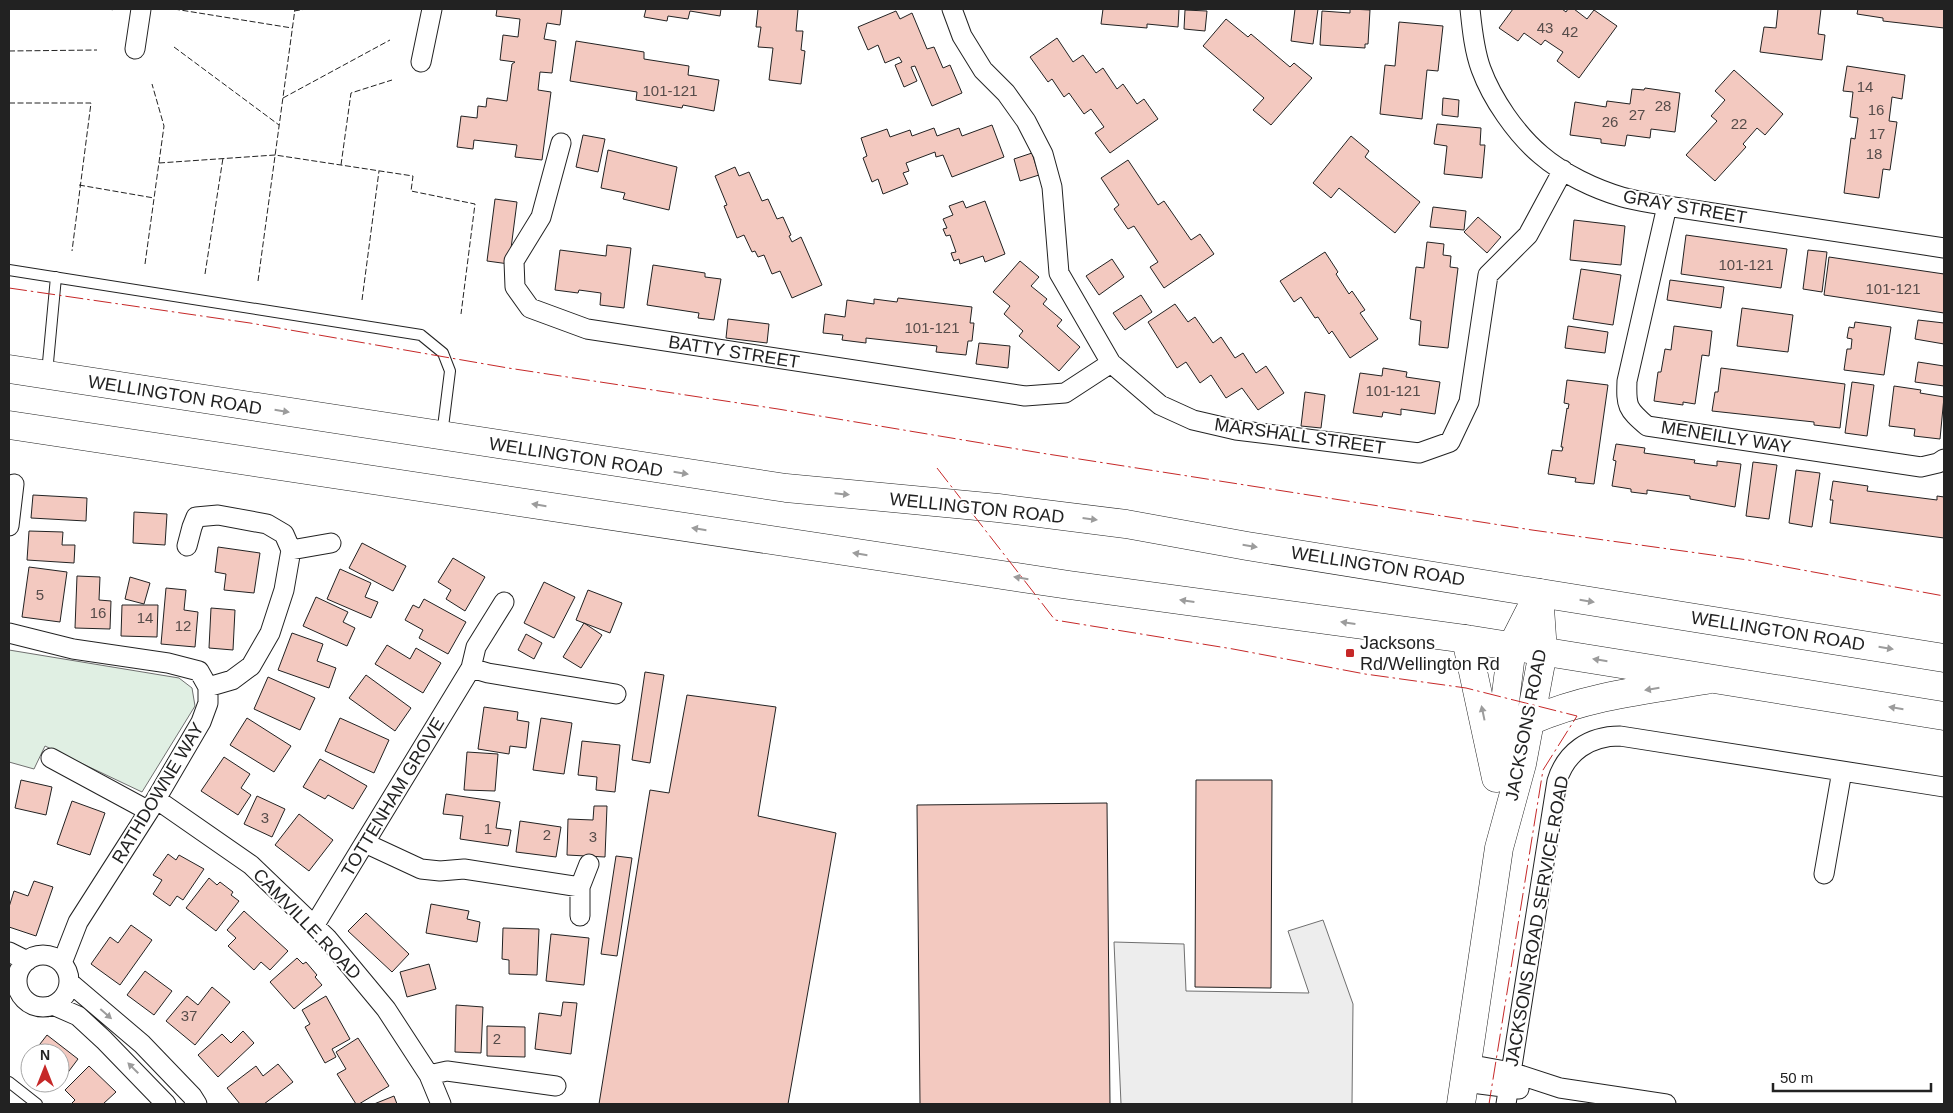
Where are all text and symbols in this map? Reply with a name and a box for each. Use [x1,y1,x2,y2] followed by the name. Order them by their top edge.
[1537,19,1553,36] house number: 43
[1562,23,1578,40] house number: 42
[1857,78,1873,95] house number: 14
[642,82,698,99] house number: 101-121
[1655,97,1671,114] house number: 28
[1868,101,1884,118] house number: 16
[1629,106,1645,123] house number: 27
[1602,113,1618,130] house number: 26
[1731,115,1747,132] house number: 22
[1869,125,1885,142] house number: 17
[1866,145,1882,162] house number: 18
[1622,186,1748,228] street label: GRAY STREET
[1718,256,1774,273] house number: 101-121
[1865,280,1921,297] house number: 101-121
[904,319,960,336] house number: 101-121
[667,332,801,372] street label: BATTY STREET
[87,371,263,419] street label: WELLINGTON ROAD
[1365,382,1421,399] house number: 101-121
[274,407,290,415] one-way arrow
[1213,414,1387,458] street label: MARSHALL STREET
[1660,417,1792,457] street label: MENEILLY WAY
[488,433,664,481] street label: WELLINGTON ROAD
[673,469,689,477] one-way arrow
[889,489,1065,527] street label: WELLINGTON ROAD
[834,490,850,498] one-way arrow
[530,501,546,509] one-way arrow
[1083,515,1099,523] one-way arrow
[691,525,707,533] one-way arrow
[1290,542,1466,590] street label: WELLINGTON ROAD
[1243,543,1259,551] one-way arrow
[852,549,868,557] one-way arrow
[1012,573,1028,581] one-way arrow
[36,586,44,603] house number: 5
[1179,597,1195,605] one-way arrow
[1579,597,1595,605] one-way arrow
[90,604,106,621] house number: 16
[1690,607,1866,655] street label: WELLINGTON ROAD
[137,609,153,626] house number: 14
[175,617,191,634] house number: 12
[1340,619,1356,627] one-way arrow
[1360,633,1500,674] place label: Jacksons Rd/Wellington Rd
[1878,645,1894,653] one-way arrow
[1344,647,1356,659] marker: Jacksons Rd/Wellington Rd
[1501,647,1551,803] street label: JACKSONS ROAD
[1592,656,1608,664] one-way arrow
[1644,685,1660,693] one-way arrow
[1888,704,1904,712] one-way arrow
[1479,705,1487,721] one-way arrow
[338,714,448,880] street label: TOTTENHAM GROVE
[108,719,208,867] street label: RATHDOWNE WAY
[1502,774,1572,1068] street label: JACKSONS ROAD SERVICE ROAD
[261,809,269,826] house number: 3
[484,820,492,837] house number: 1
[543,826,551,843] house number: 2
[589,828,597,845] house number: 3
[249,865,365,983] street label: CAMVILLE ROAD
[181,1007,197,1024] house number: 37
[100,1008,113,1019] one-way arrow
[493,1030,501,1047] house number: 2
[20,1043,70,1093] north arrow
[40,1047,50,1063] text: N
[1773,1060,1930,1092] scale bar
[127,1062,139,1074] one-way arrow
[1780,1069,1813,1086] text: 50 m

